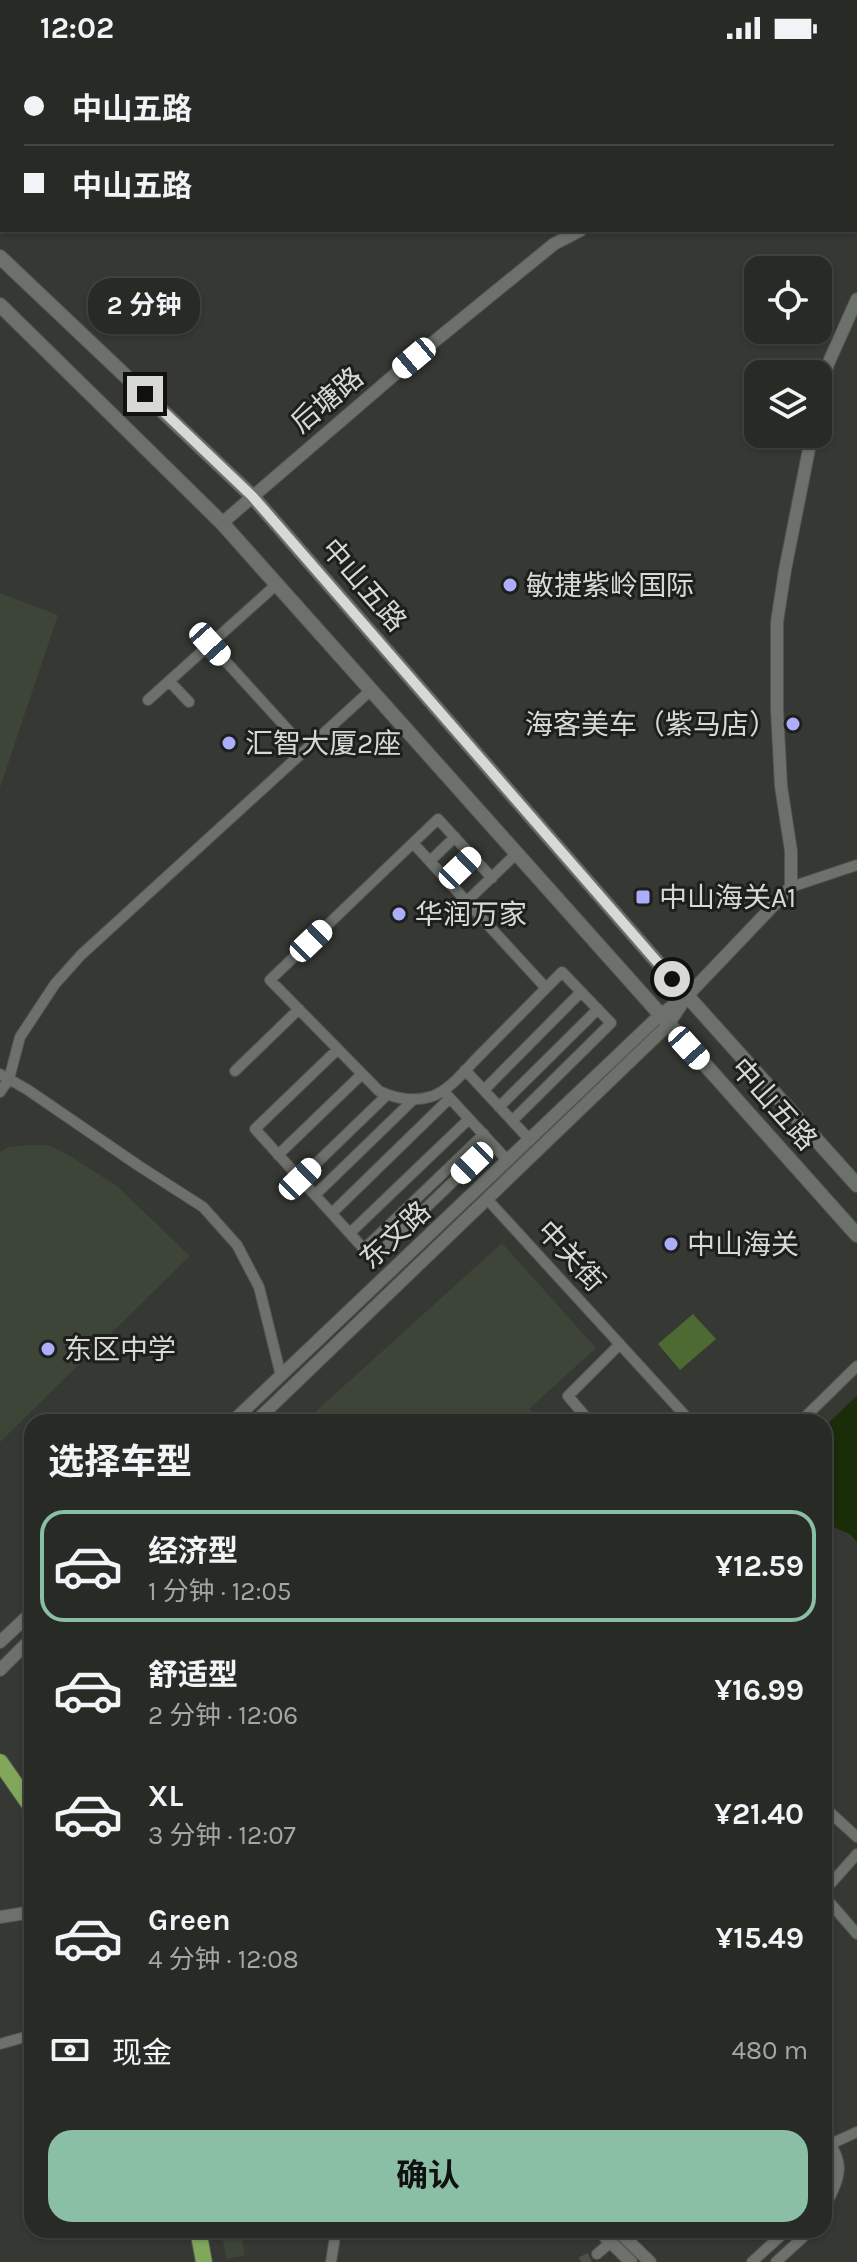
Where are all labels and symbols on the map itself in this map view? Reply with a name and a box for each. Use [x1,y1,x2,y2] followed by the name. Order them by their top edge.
[89,278,201,334] callout: 2 分钟
[388,333,440,383] car
[284,360,370,440] street label: 后塘路
[127,376,163,412] route end
[315,532,413,638] street label: 中山五路
[526,569,694,602] place label: 敏捷紫岭国际
[501,576,519,594] marker: 敏捷紫岭国际
[185,618,235,670] car
[525,708,777,741] place label: 海客美车（紫马店）
[784,715,802,733] marker: 海客美车（紫马店）
[245,727,401,760] place label: 汇智大厦2座
[220,734,238,752] marker: 汇智大厦2座
[434,843,486,893] car
[659,881,796,914] place label: 中山海关A1
[634,888,652,906] marker: 中山海关A1
[415,898,527,931] place label: 华润万家
[390,905,408,923] marker: 华润万家
[285,916,337,966] car
[654,961,690,997] route start
[664,1022,714,1074] car
[724,1051,824,1157] street label: 中山五路
[446,1138,498,1188] car
[274,1154,326,1204] car
[353,1194,437,1276] street label: 东文路
[530,1214,612,1298] street label: 中关街
[687,1228,799,1261] place label: 中山海关
[662,1235,680,1253] marker: 中山海关
[64,1333,176,1366] place label: 东区中学
[39,1340,57,1358] marker: 东区中学

